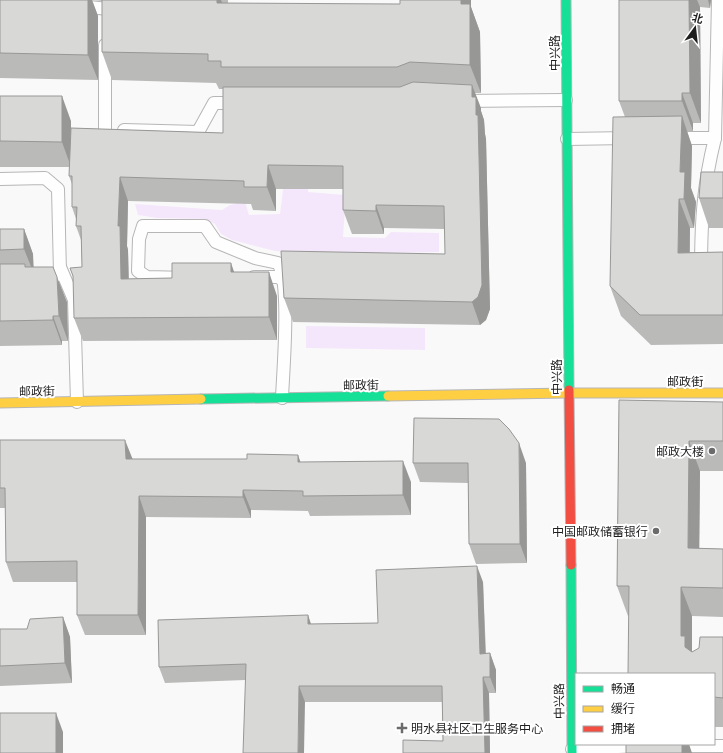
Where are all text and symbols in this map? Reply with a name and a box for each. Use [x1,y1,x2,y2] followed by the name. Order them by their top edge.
[675,8,715,48] north arrow
[691,10,705,26] text: 北
[547,35,562,71] street label: 中兴路
[549,359,564,395] street label: 中兴路
[667,374,703,389] street label: 邮政街
[343,377,379,393] street label: 邮政街
[19,383,55,399] street label: 邮政街
[656,444,704,459] place label: 邮政大楼
[707,446,717,456] marker: 邮政大楼
[552,524,648,539] place label: 中国邮政储蓄银行
[651,526,661,536] marker: 中国邮政储蓄银行
[575,673,715,745] legend
[611,681,635,696] text: 畅通
[551,683,567,719] street label: 中兴路
[611,701,635,716] text: 缓行
[411,721,543,736] place label: 明水县社区卫生服务中心
[611,721,635,736] text: 拥堵
[396,722,408,734] marker: 明水县社区卫生服务中心

